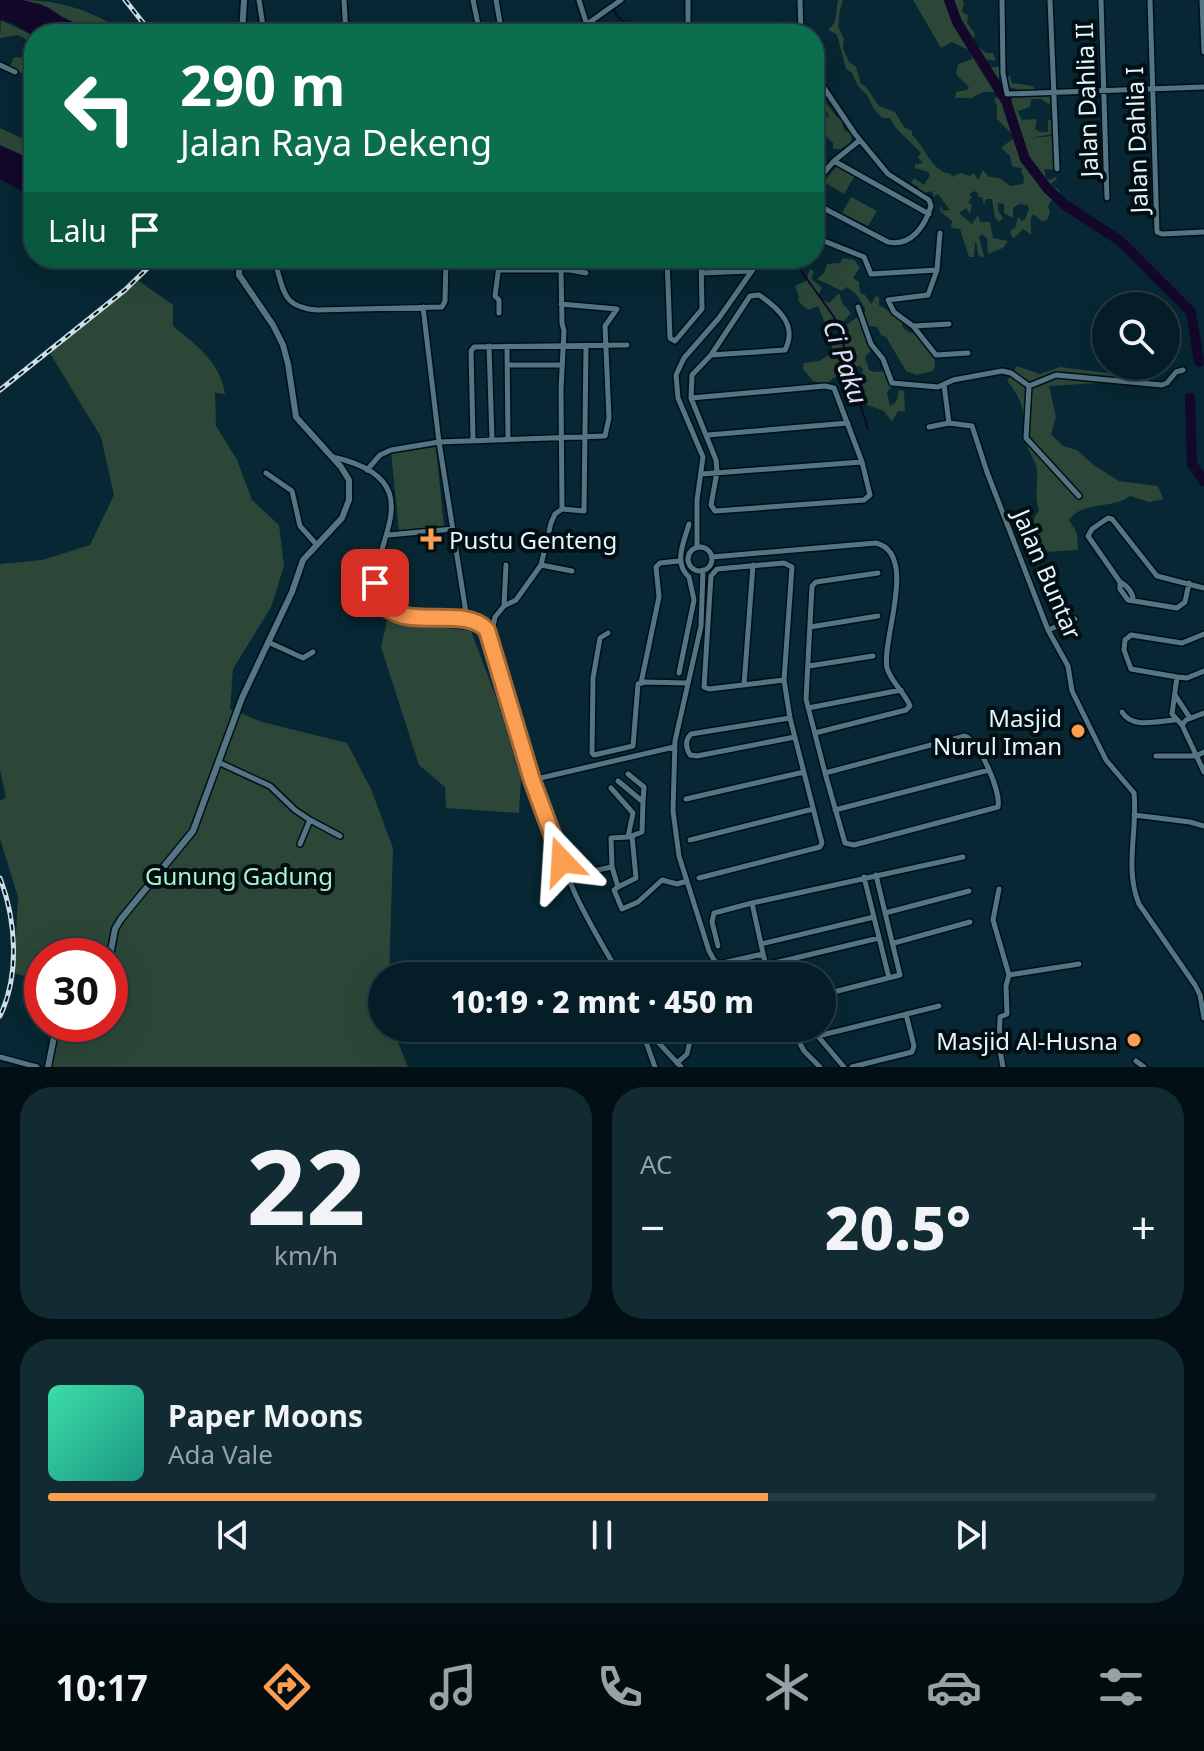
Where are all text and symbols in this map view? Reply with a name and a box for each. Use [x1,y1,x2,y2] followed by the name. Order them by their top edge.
[1067,22,1105,180] street label: Jalan Dahlia II
[180,46,345,122] text: 290 m
[48,56,152,160] icon: left
[1117,66,1155,216] street label: Jalan Dahlia I
[180,118,492,167] text: Jalan Raya Dekeng
[123,208,167,252] icon: arrive
[48,210,107,251] text: Lalu
[1092,292,1180,380] map controls
[1092,292,1180,380] button: search
[815,315,877,409] water label: Ci Paku
[1005,502,1090,644] street label: Jalan Buntar
[449,523,617,556] place label: Pustu Genteng
[420,528,442,550] marker: Pustu Genteng
[341,549,409,617] pin
[353,561,397,605] icon: arrive
[933,701,1062,762] place label: Masjid Nurul Iman
[1069,722,1087,740] marker: Masjid Nurul Iman
[520,819,604,903] position arrow
[145,859,333,892] park label: Gunung Gadung
[24,938,128,1042] speed limit sign: 30
[450,981,754,1022] text: 10:19 · 2 mnt · 450 m
[936,1024,1118,1057] place label: Masjid Al-Husna
[1125,1031,1143,1049] marker: Masjid Al-Husna
[247,1114,365,1255] text: 22
[640,1146,673,1182] text: AC
[825,1186,971,1268] text: 20.5°
[640,1197,665,1257] text: −
[1131,1197,1156,1257] text: +
[274,1237,338,1273] text: km/h
[168,1395,363,1436] text: Paper Moons
[168,1436,273,1472] text: Ada Vale
[211,1513,255,1557] icon: previous
[580,1513,624,1557] icon: pause
[949,1513,993,1557] icon: next
[259,1659,315,1715] icon: directions
[425,1659,481,1715] icon: music
[592,1659,648,1715] icon: phone
[759,1659,815,1715] icon: climate
[926,1659,982,1715] icon: car
[1093,1659,1149,1715] icon: filters
[55,1663,148,1712] text: 10:17

